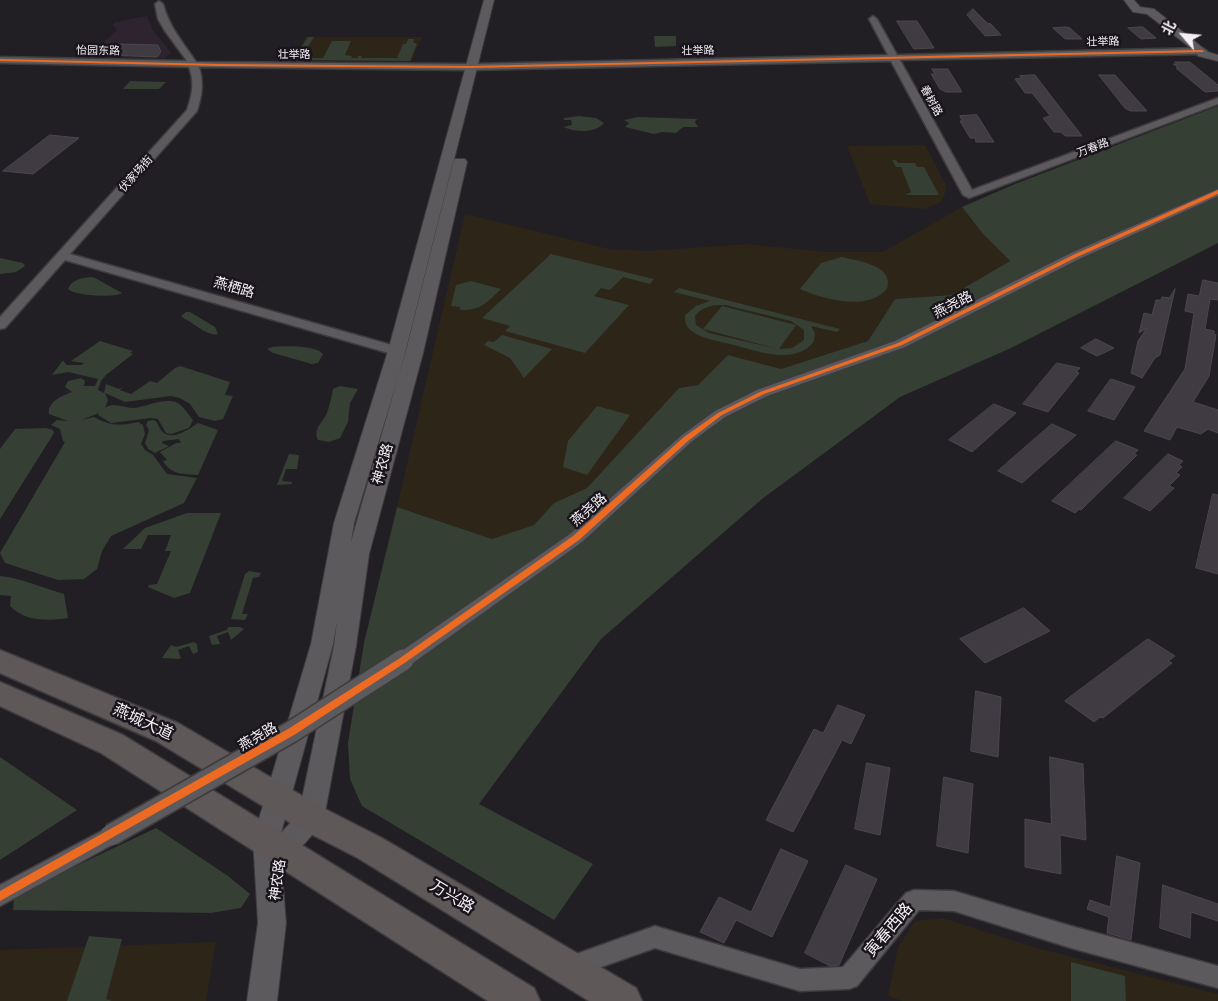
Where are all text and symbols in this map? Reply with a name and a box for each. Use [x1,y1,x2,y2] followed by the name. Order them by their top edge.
[1158,10,1208,60] north arrow
[1158,18,1180,38] text: 北
[1086,35,1120,49] street label: 壮举路
[76,44,120,58] street label: 怡园东路
[681,44,715,58] street label: 壮举路
[278,48,310,62] street label: 壮举路
[917,83,945,119] street label: 春树路
[1075,136,1111,160] street label: 万春路
[116,153,156,195] street label: 伏家场街
[211,274,257,302] street label: 燕栖路
[930,288,976,322] street label: 燕尧路
[369,441,397,487] street label: 神农路
[568,490,610,530] street label: 燕尧路
[110,700,176,744] street label: 燕城大道
[236,719,280,755] street label: 燕尧路
[267,858,289,902] street label: 神农路
[426,876,478,918] street label: 万兴路
[861,899,917,961] street label: 寅春西路

